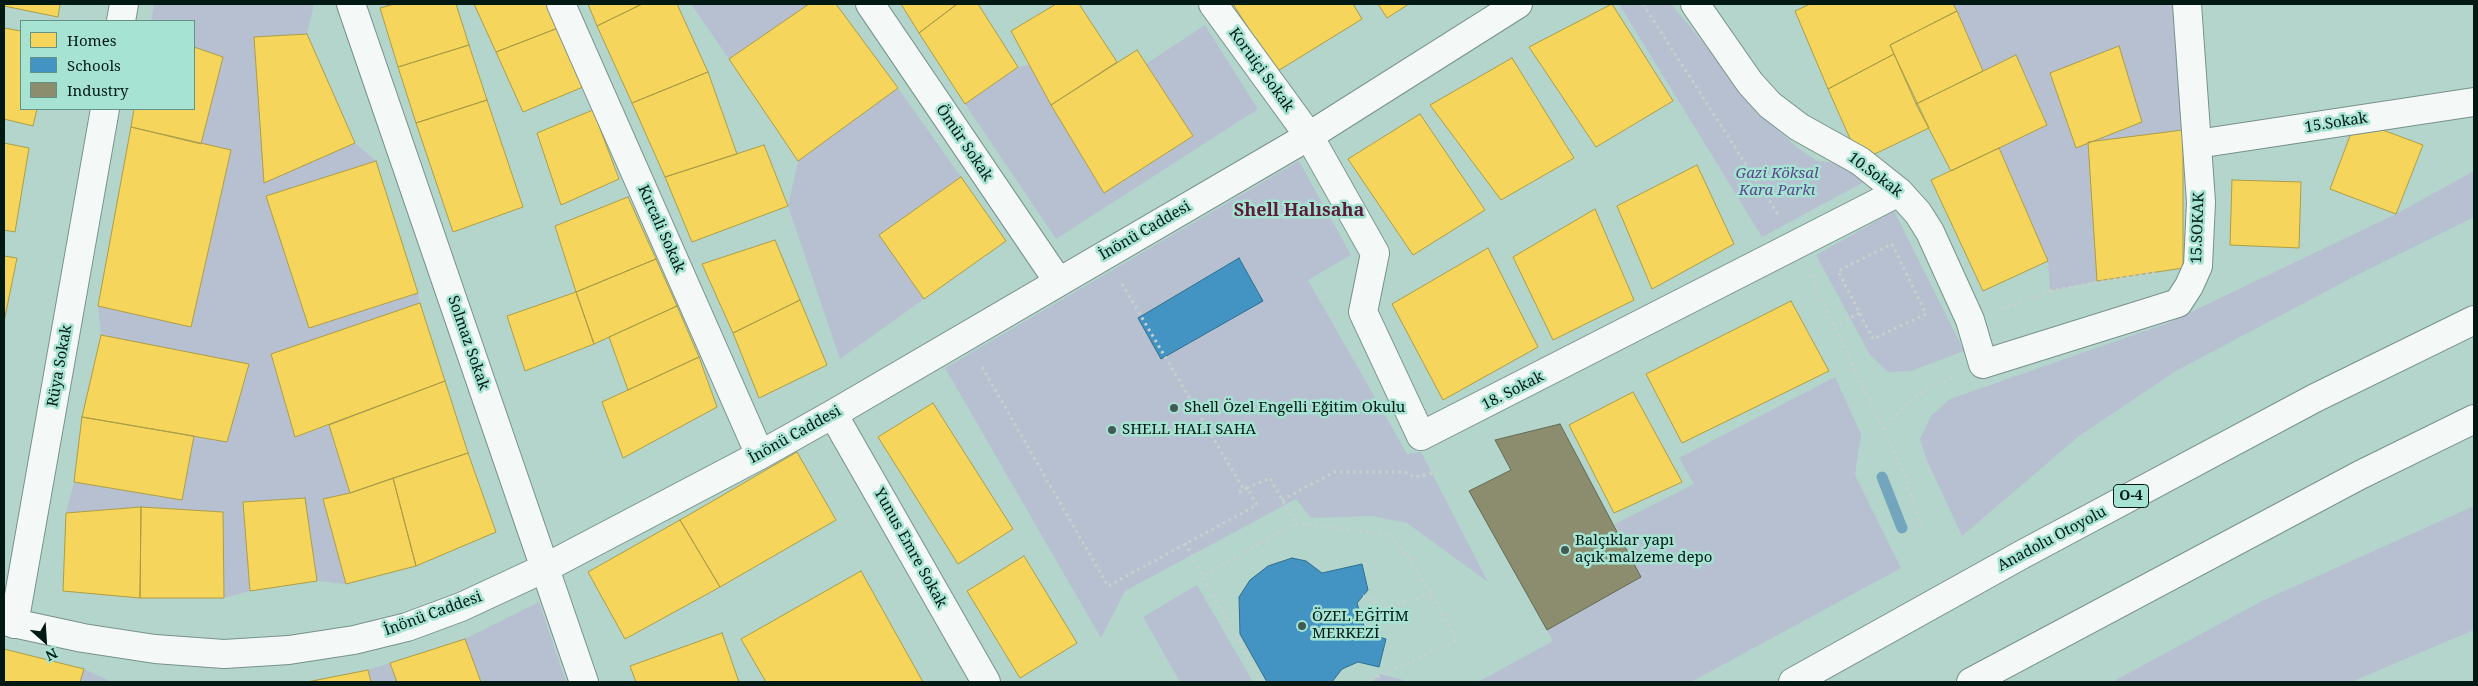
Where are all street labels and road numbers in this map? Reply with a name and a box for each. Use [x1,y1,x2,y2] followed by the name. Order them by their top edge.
[1225,25,1297,115] street label: Koruiçi Sokak
[932,101,996,185] street label: Ömür Sokak
[2303,109,2369,137] street label: 15.Sokak
[1844,149,1906,201] street label: 10.Sokak
[634,182,688,276] street label: Kırcali Sokak
[2188,192,2208,264] street label: 15.SOKAK
[1096,198,1194,264] street label: İnönü Caddesi
[443,294,493,392] street label: Solmaz Sokak
[44,324,76,408] street label: Rüya Sokak
[1479,368,1547,414] street label: 18. Sokak
[746,402,844,468] street label: İnönü Caddesi
[2114,484,2148,508] road number: O-4
[870,485,950,611] street label: Yunus Emre Sokak
[1994,503,2110,575] street label: Anadolu Otoyolu
[382,588,484,640] street label: İnönü Caddesi

